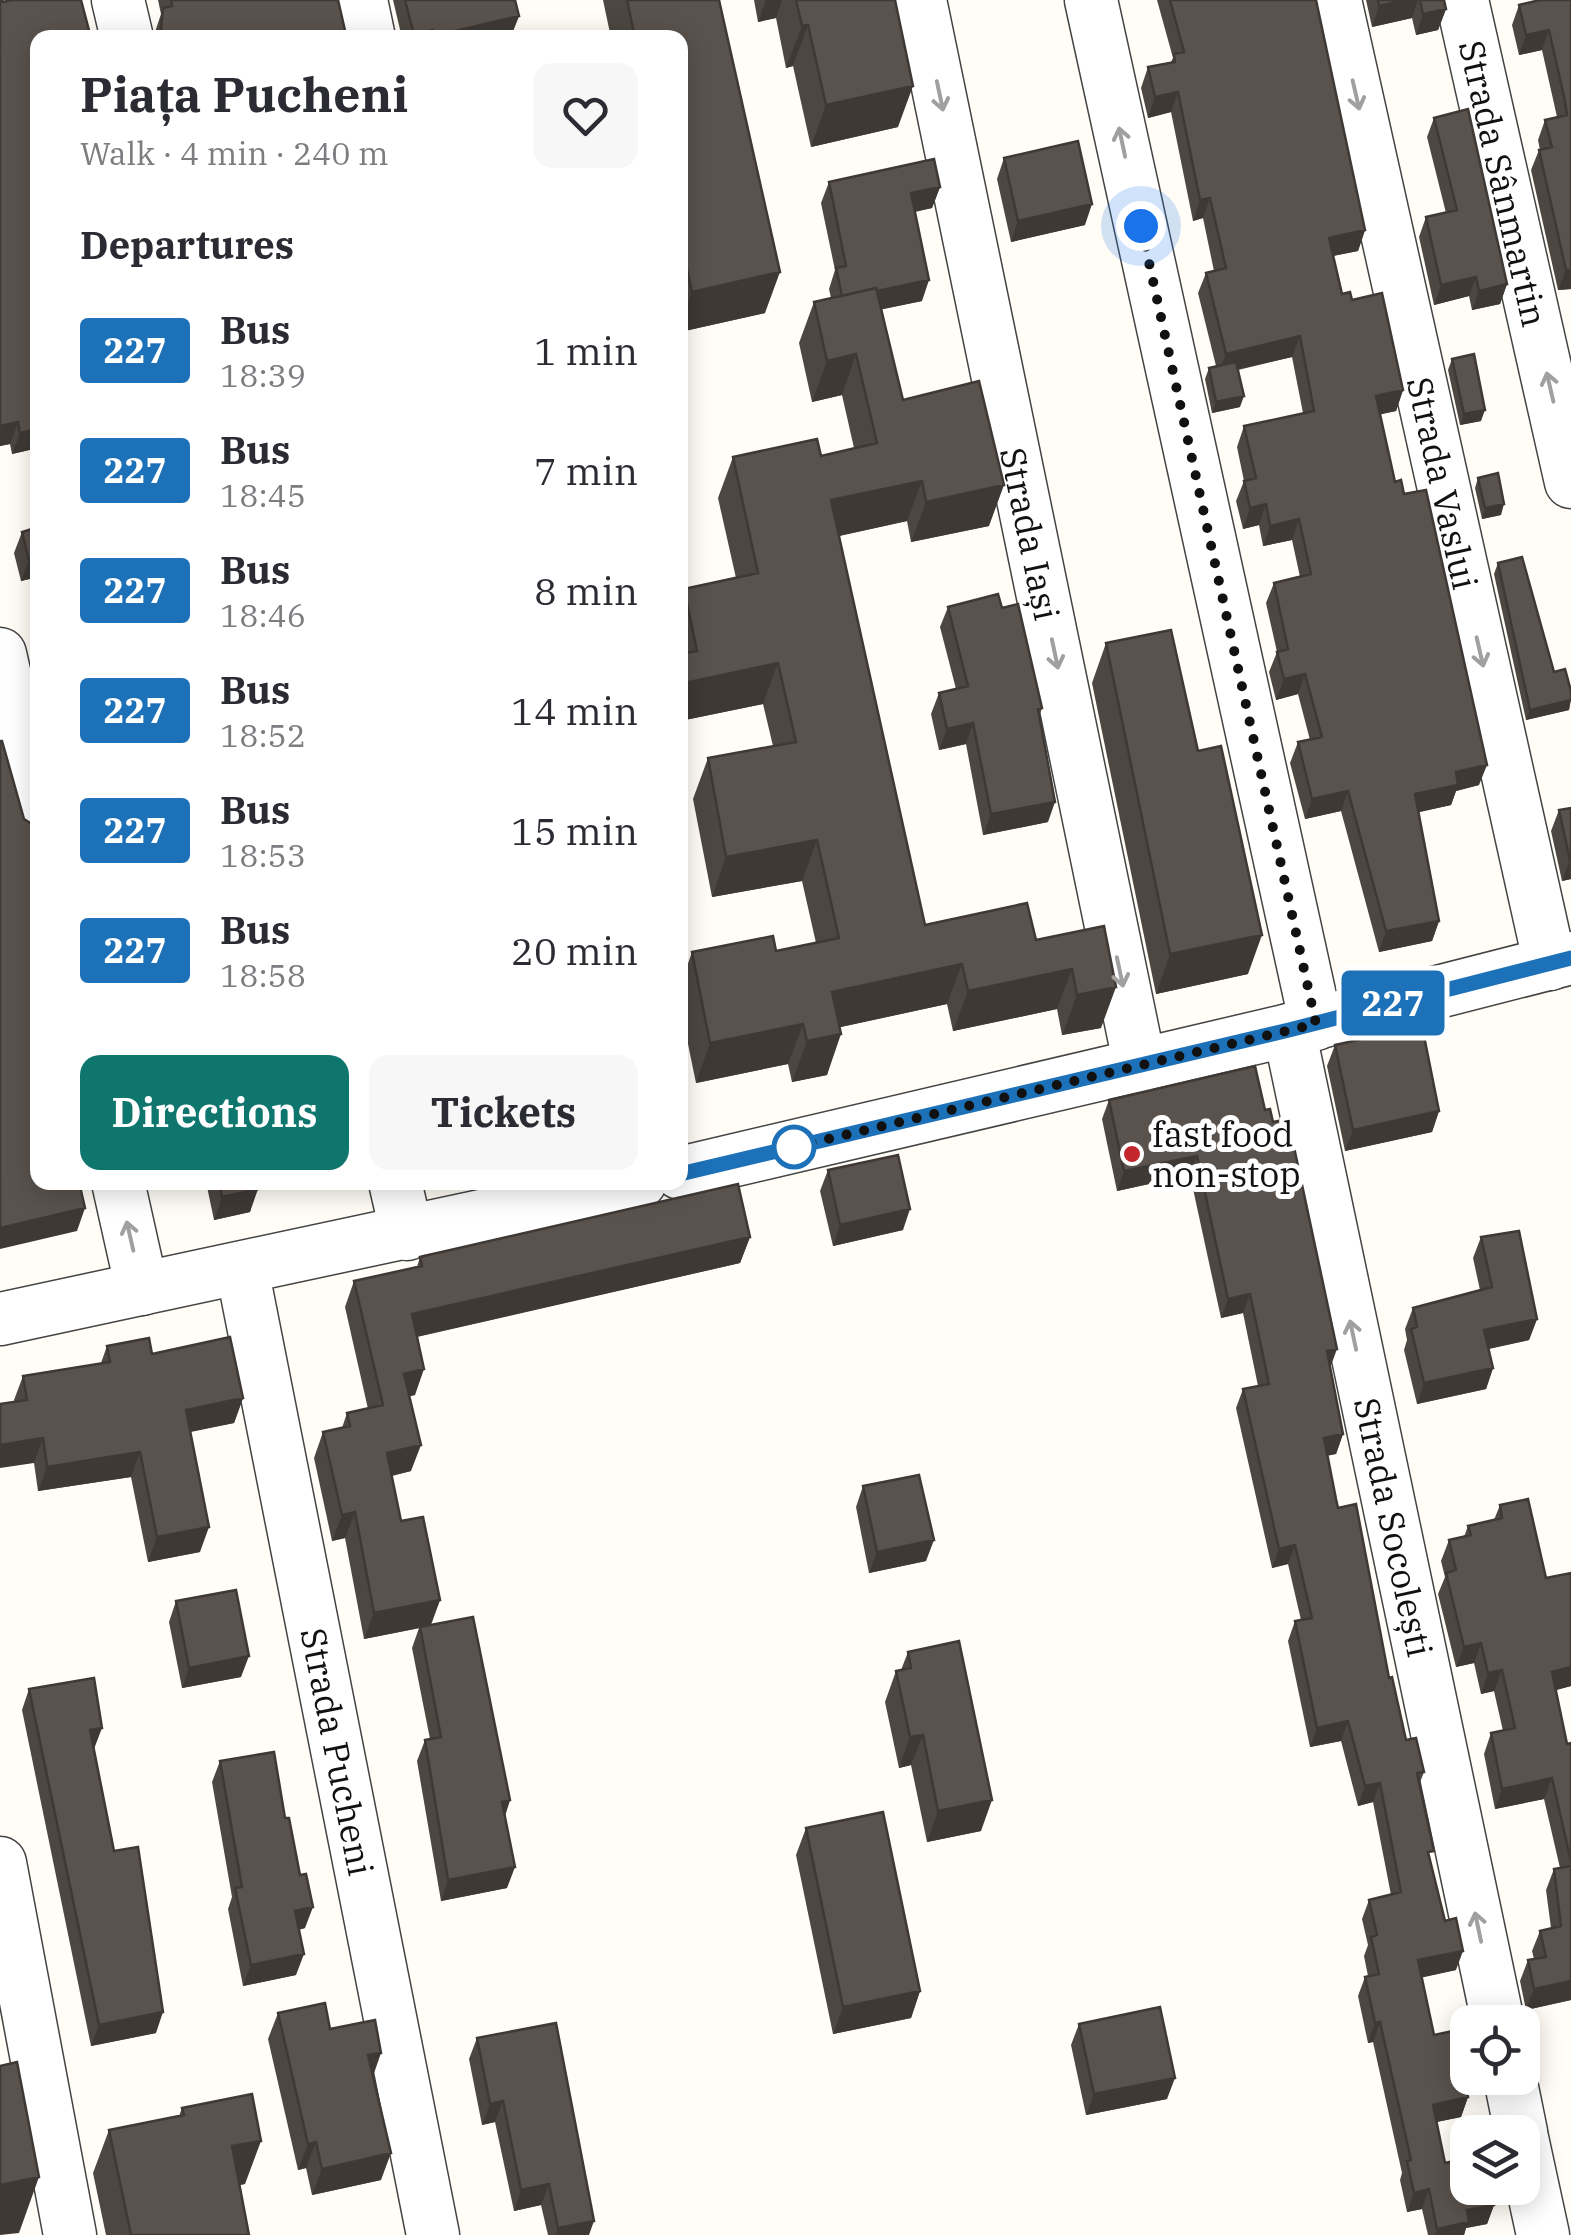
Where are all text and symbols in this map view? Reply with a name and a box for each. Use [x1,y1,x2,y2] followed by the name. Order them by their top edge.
[1449,36,1558,331] street label: Strada Sânmartin
[80,63,408,125] text: Piața Pucheni
[533,63,638,168] button: heart
[1348,78,1367,110] one-way arrow
[931,79,950,111] one-way arrow
[1112,127,1131,159] one-way arrow
[80,132,388,174] text: Walk · 4 min · 240 m
[1116,201,1166,251] your location
[80,220,294,269] text: Departures
[220,305,290,354] text: Bus
[534,326,638,375] text: 1 min
[103,327,167,373] text: 227
[220,354,306,396] text: 18:39
[1397,372,1489,594] street label: Strada Vaslui
[1539,372,1558,404] one-way arrow
[220,425,290,474] text: Bus
[990,443,1070,624] street label: Strada Iași
[534,446,638,495] text: 7 min
[103,447,167,493] text: 227
[220,474,306,516] text: 18:45
[220,545,290,594] text: Bus
[534,566,638,615] text: 8 min
[103,567,167,613] text: 227
[220,594,306,636] text: 18:46
[1472,635,1490,667] one-way arrow
[1046,637,1065,669] one-way arrow
[220,665,290,714] text: Bus
[511,686,638,735] text: 14 min
[103,687,167,733] text: 227
[220,714,306,756] text: 18:52
[220,785,290,834] text: Bus
[511,806,638,855] text: 15 min
[103,807,167,853] text: 227
[220,834,306,876] text: 18:53
[220,905,290,954] text: Bus
[511,926,638,975] text: 20 min
[103,927,167,973] text: 227
[220,954,306,996] text: 18:58
[1112,955,1130,987] one-way arrow
[1336,970,1450,1036] line badge: 227
[1361,980,1425,1026] text: 227
[80,1055,349,1170] button: Directions
[369,1055,638,1170] button: Tickets
[1152,1111,1301,1197] place label: fast food non-stop
[773,1126,815,1168] unlabelled marker
[1121,1143,1143,1165] marker: fast food non-stop
[119,1221,138,1253] one-way arrow
[1343,1320,1362,1352] one-way arrow
[1344,1393,1443,1661] street label: Strada Socolești
[290,1624,384,1880] street label: Strada Pucheni
[1468,1912,1486,1944] one-way arrow
[1450,2005,1540,2205] map controls
[1450,2005,1540,2095] button: locate
[1450,2115,1540,2205] button: layers

